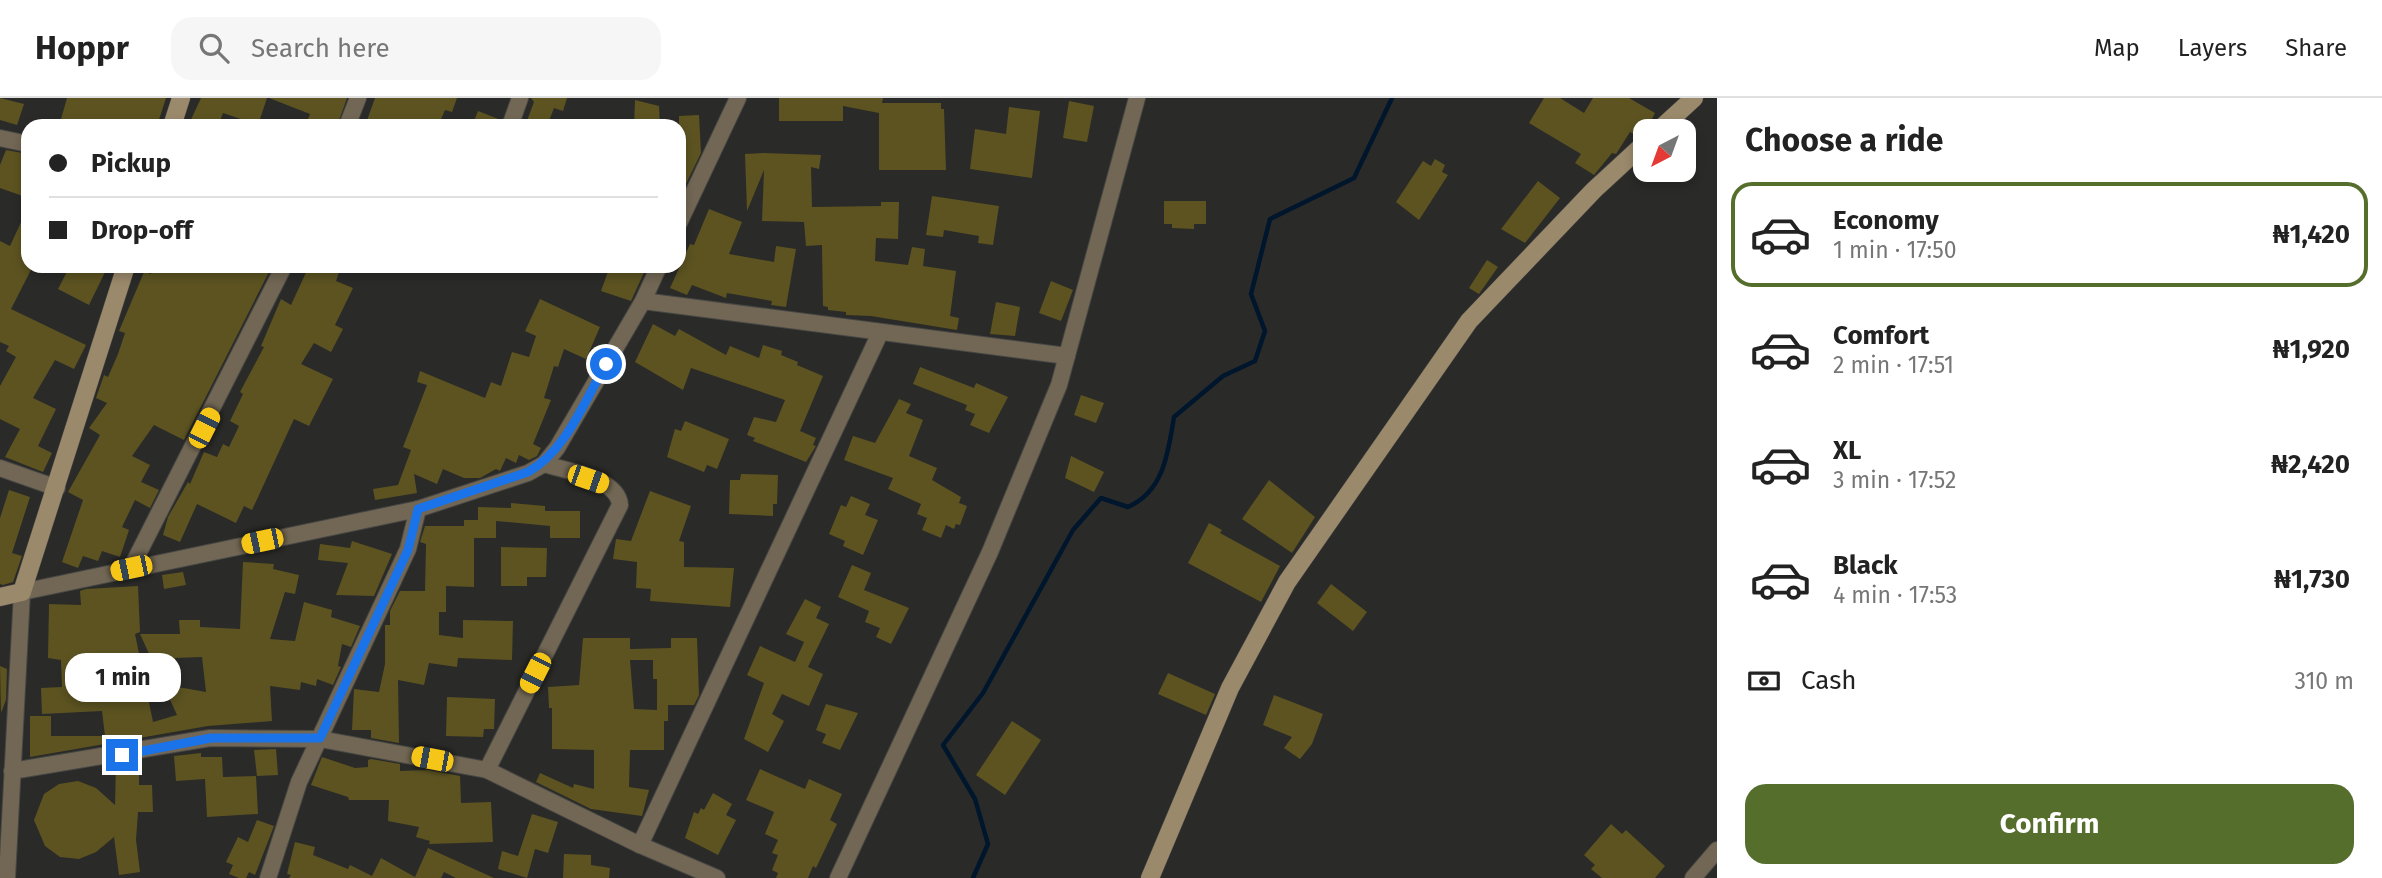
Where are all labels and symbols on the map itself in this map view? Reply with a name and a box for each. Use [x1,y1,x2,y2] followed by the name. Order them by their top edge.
[1633,119,1696,182] north arrow
[590,348,622,380] route start
[186,405,223,451] car
[565,462,612,496] car
[240,526,285,556] car
[109,553,154,583] car
[517,650,554,696] car
[64,654,180,702] callout: 1 min
[106,739,138,771] route end
[410,745,455,773] car

